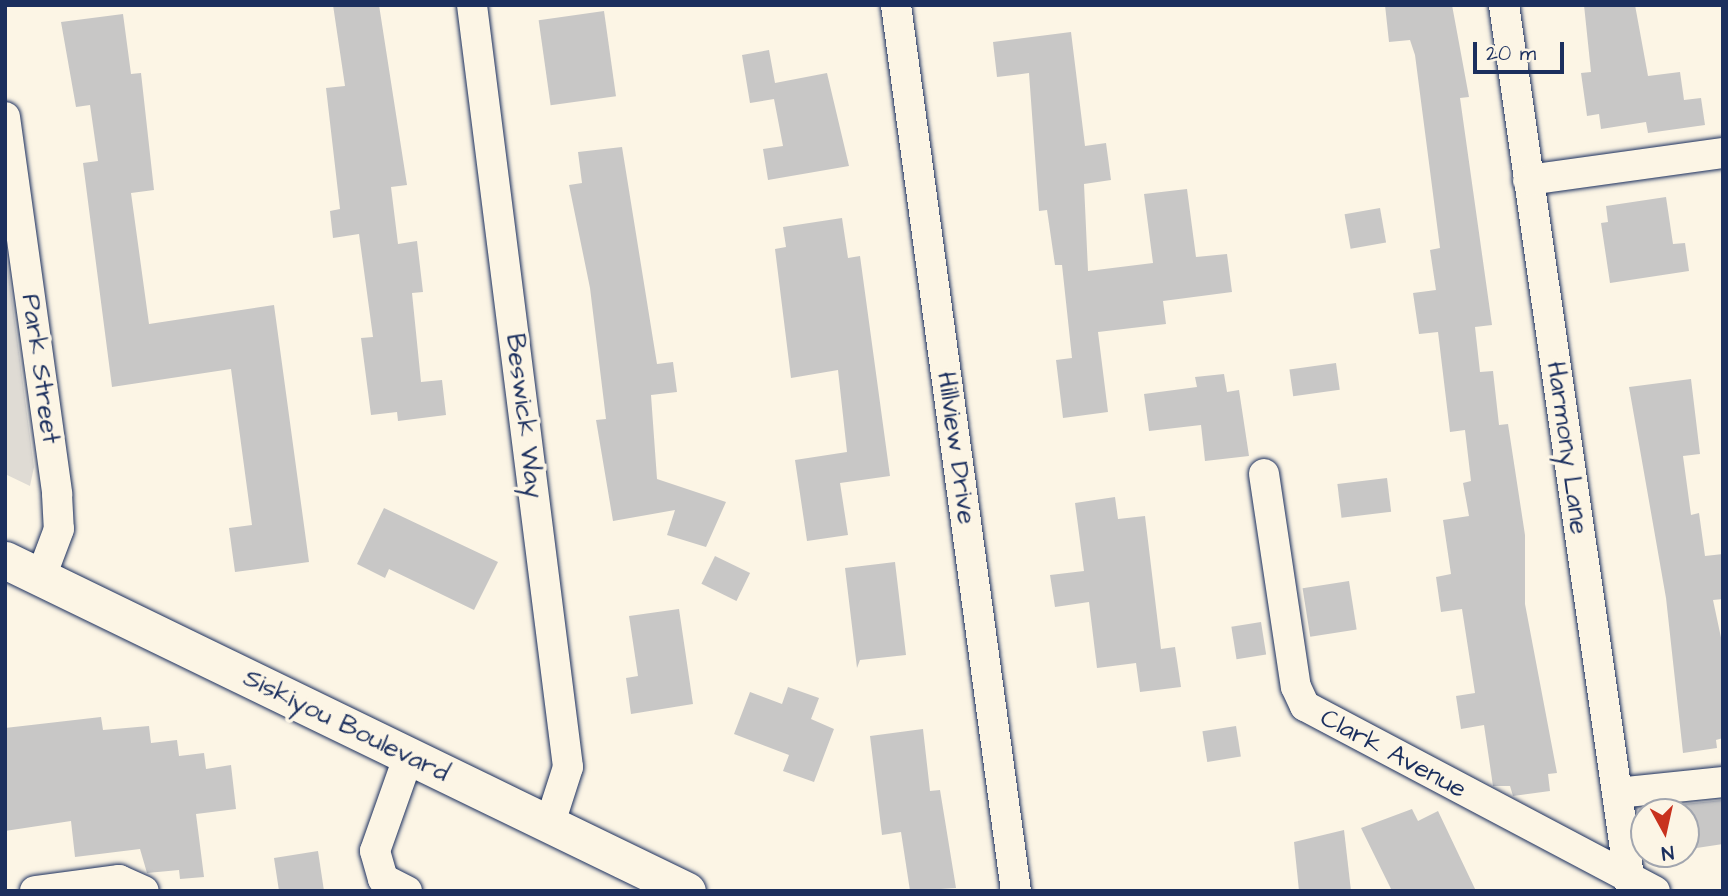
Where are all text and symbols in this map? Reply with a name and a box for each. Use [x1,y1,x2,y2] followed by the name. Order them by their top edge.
[1476,28,1567,72] scale bar
[1486,39,1536,68] text: 20 m
[14,292,66,446] street label: Park Street
[498,332,550,500] street label: Beswick Way
[1539,360,1595,536] street label: Harmony Lane
[930,370,982,526] street label: Hillview Drive
[238,663,454,789] street label: Siskiyou Boulevard
[1315,702,1471,806] street label: Clark Avenue
[1630,798,1700,868] north arrow
[1660,838,1676,867] text: N

